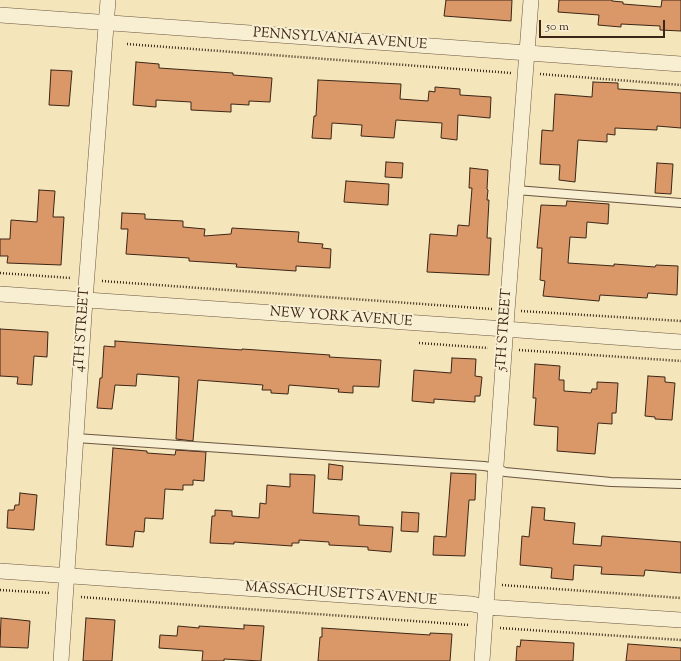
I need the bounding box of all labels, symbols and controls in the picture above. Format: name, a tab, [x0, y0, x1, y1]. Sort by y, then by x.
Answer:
scale bar	[541, 12, 667, 38]
text: 50 m	[546, 18, 569, 36]
street label: PENNSYLVANIA AVENUE	[252, 26, 428, 54]
street label: 4TH STREET	[72, 287, 94, 373]
street label: 5TH STREET	[494, 288, 516, 372]
street label: NEW YORK AVENUE	[269, 305, 413, 331]
street label: MASSACHUSETTS AVENUE	[244, 580, 438, 610]

